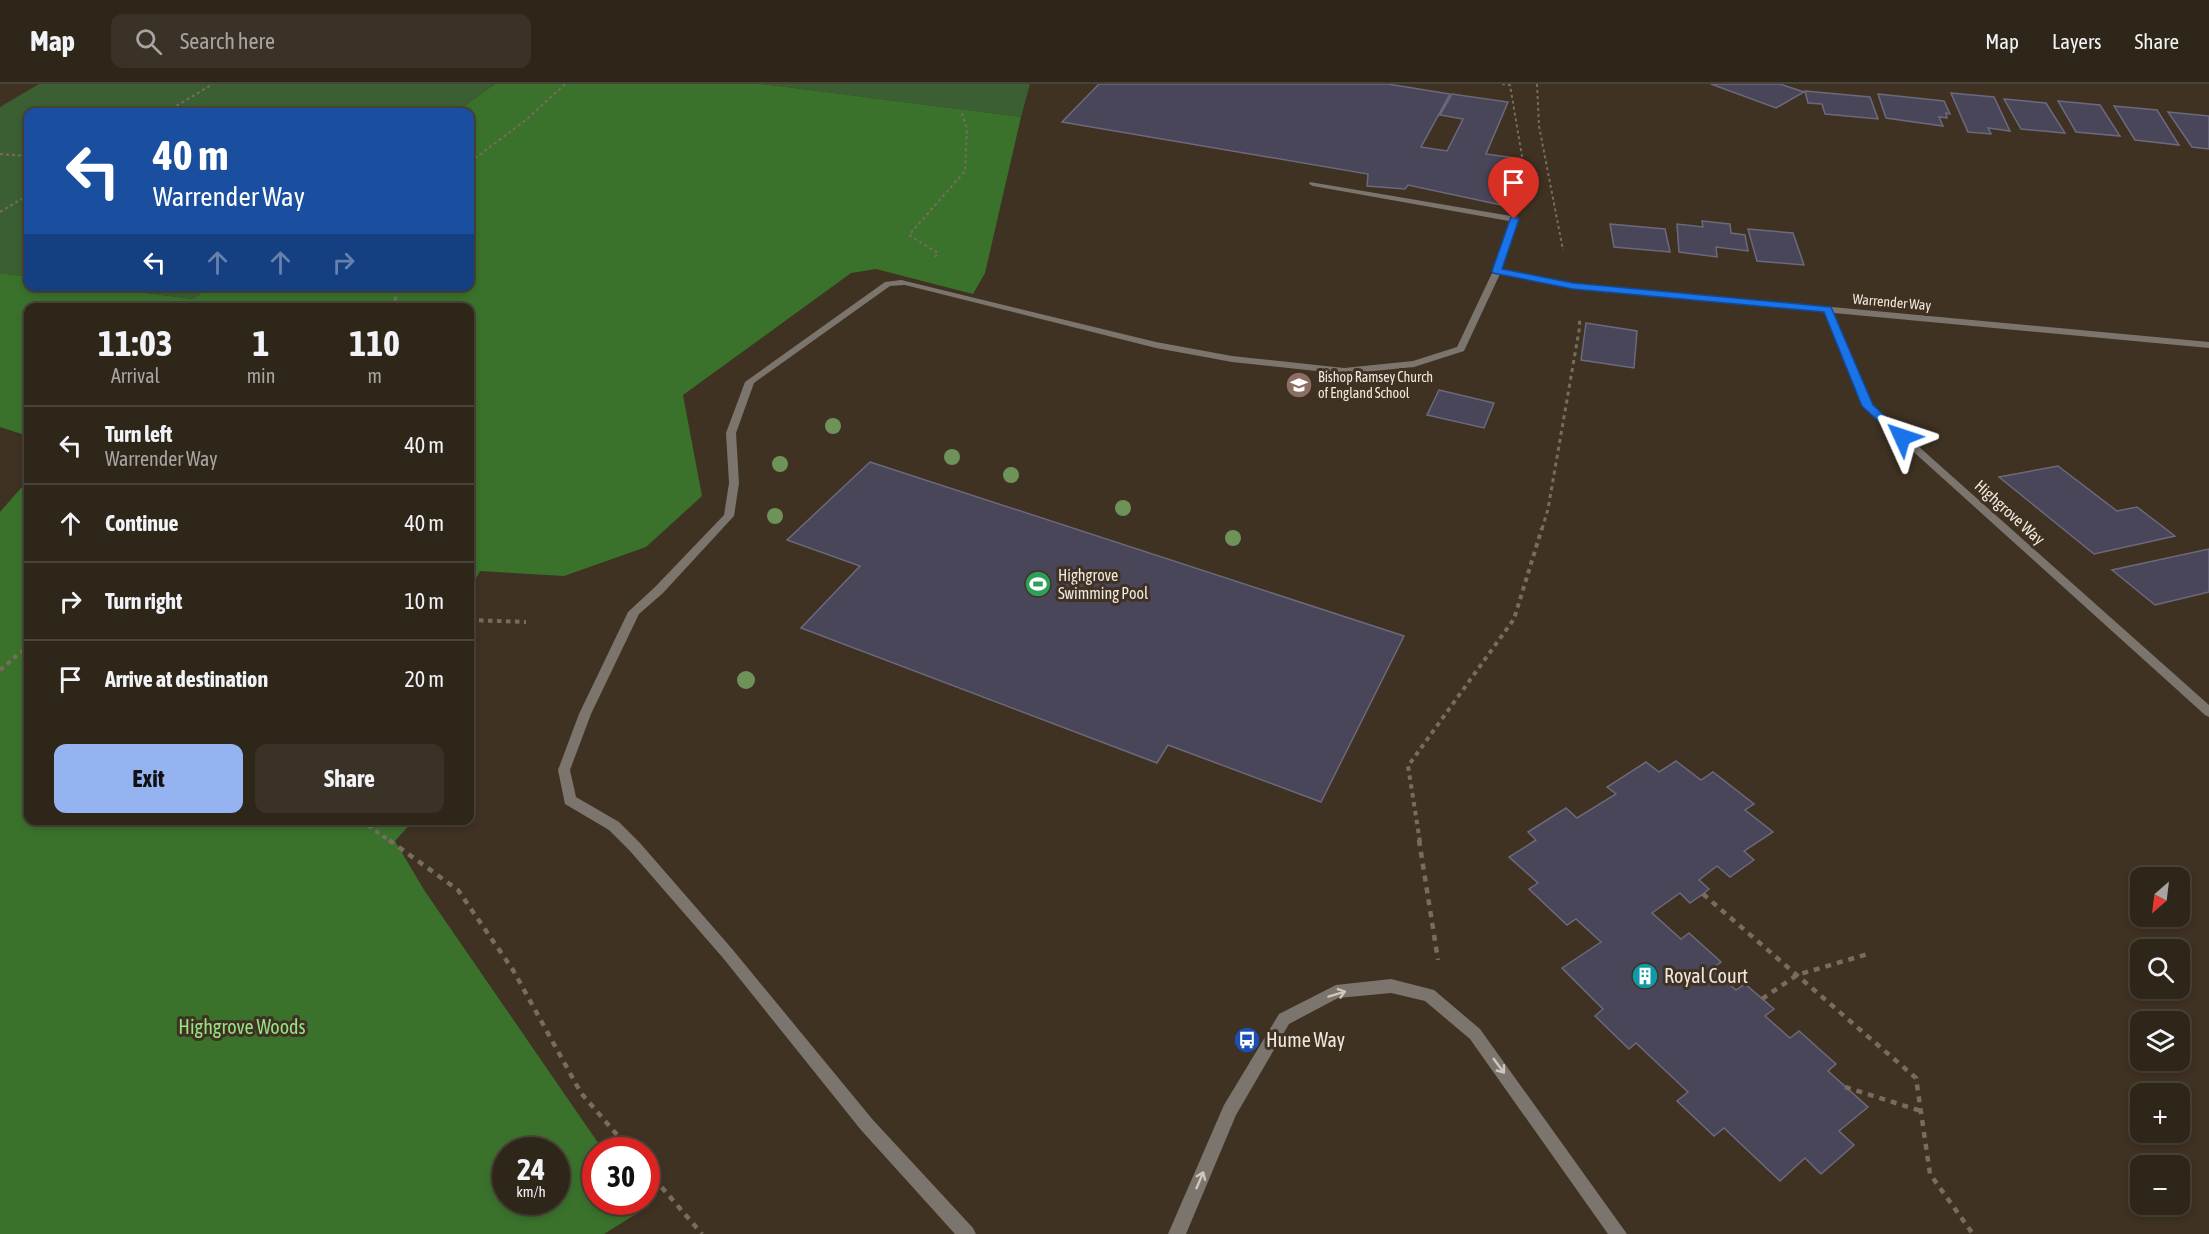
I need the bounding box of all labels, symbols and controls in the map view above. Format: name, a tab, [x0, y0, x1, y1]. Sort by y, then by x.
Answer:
search box	[111, 14, 531, 68]
text: Map	[30, 25, 75, 57]
icon: search	[132, 25, 165, 58]
text: Search here	[180, 28, 275, 54]
text: Map	[1985, 29, 2019, 53]
text: Layers	[2052, 29, 2102, 53]
text: Share	[2135, 29, 2179, 53]
text: 40 m	[153, 131, 228, 179]
icon: left	[54, 132, 132, 210]
pin	[1488, 157, 1539, 219]
icon: arrive	[1497, 166, 1530, 199]
text: Warrender Way	[153, 181, 305, 212]
icon: left	[138, 246, 171, 279]
icon: ahead	[201, 246, 234, 279]
icon: ahead	[264, 246, 297, 279]
icon: right	[327, 246, 360, 279]
street label: Warrender Way	[1852, 291, 1932, 313]
text: 11:03	[98, 322, 173, 364]
text: 1	[253, 322, 269, 364]
text: 110	[349, 322, 400, 364]
text: Arrival	[111, 364, 160, 387]
text: min	[247, 364, 275, 387]
text: m	[367, 364, 382, 387]
place label: Bishop Ramsey Church of England School	[1318, 369, 1433, 401]
school or university icon: Bishop Ramsey Church of England School	[1284, 370, 1314, 400]
position arrow	[1870, 405, 1934, 469]
text: Turn left	[105, 421, 172, 447]
icon: left	[54, 429, 87, 462]
text: 40 m	[404, 432, 444, 458]
text: Warrender Way	[105, 447, 217, 470]
street label: Highgrove Way	[1971, 476, 2049, 549]
icon: ahead	[54, 507, 87, 540]
text: Continue	[105, 510, 179, 536]
text: 40 m	[404, 510, 444, 536]
place label: Highgrove Swimming Pool	[1058, 566, 1149, 603]
sports icon: Highgrove Swimming Pool	[1023, 569, 1053, 599]
icon: right	[54, 585, 87, 618]
text: Turn right	[105, 588, 182, 614]
text: 10 m	[404, 588, 444, 614]
icon: arrive	[54, 663, 87, 696]
text: Arrive at destination	[105, 666, 268, 692]
text: 20 m	[404, 666, 444, 692]
button: Exit	[54, 744, 243, 813]
button: Share	[255, 744, 444, 813]
north arrow	[2130, 867, 2190, 927]
map controls	[2130, 867, 2190, 1215]
button: search	[2130, 939, 2190, 999]
building icon: Royal Court	[1630, 961, 1660, 991]
place label: Royal Court	[1664, 964, 1748, 987]
one-way arrow	[1327, 988, 1346, 999]
button: layers	[2130, 1011, 2190, 1071]
park label: Highgrove Woods	[178, 1015, 306, 1038]
bus stop icon: Hume Way	[1232, 1025, 1262, 1055]
place label: Hume Way	[1266, 1028, 1345, 1051]
one-way arrow	[1493, 1058, 1506, 1074]
button: +	[2130, 1083, 2190, 1143]
speed limit sign: 30	[582, 1137, 660, 1215]
text: 24	[517, 1152, 545, 1186]
button: −	[2130, 1155, 2190, 1215]
one-way arrow	[1195, 1172, 1206, 1190]
text: km/h	[516, 1183, 546, 1200]

